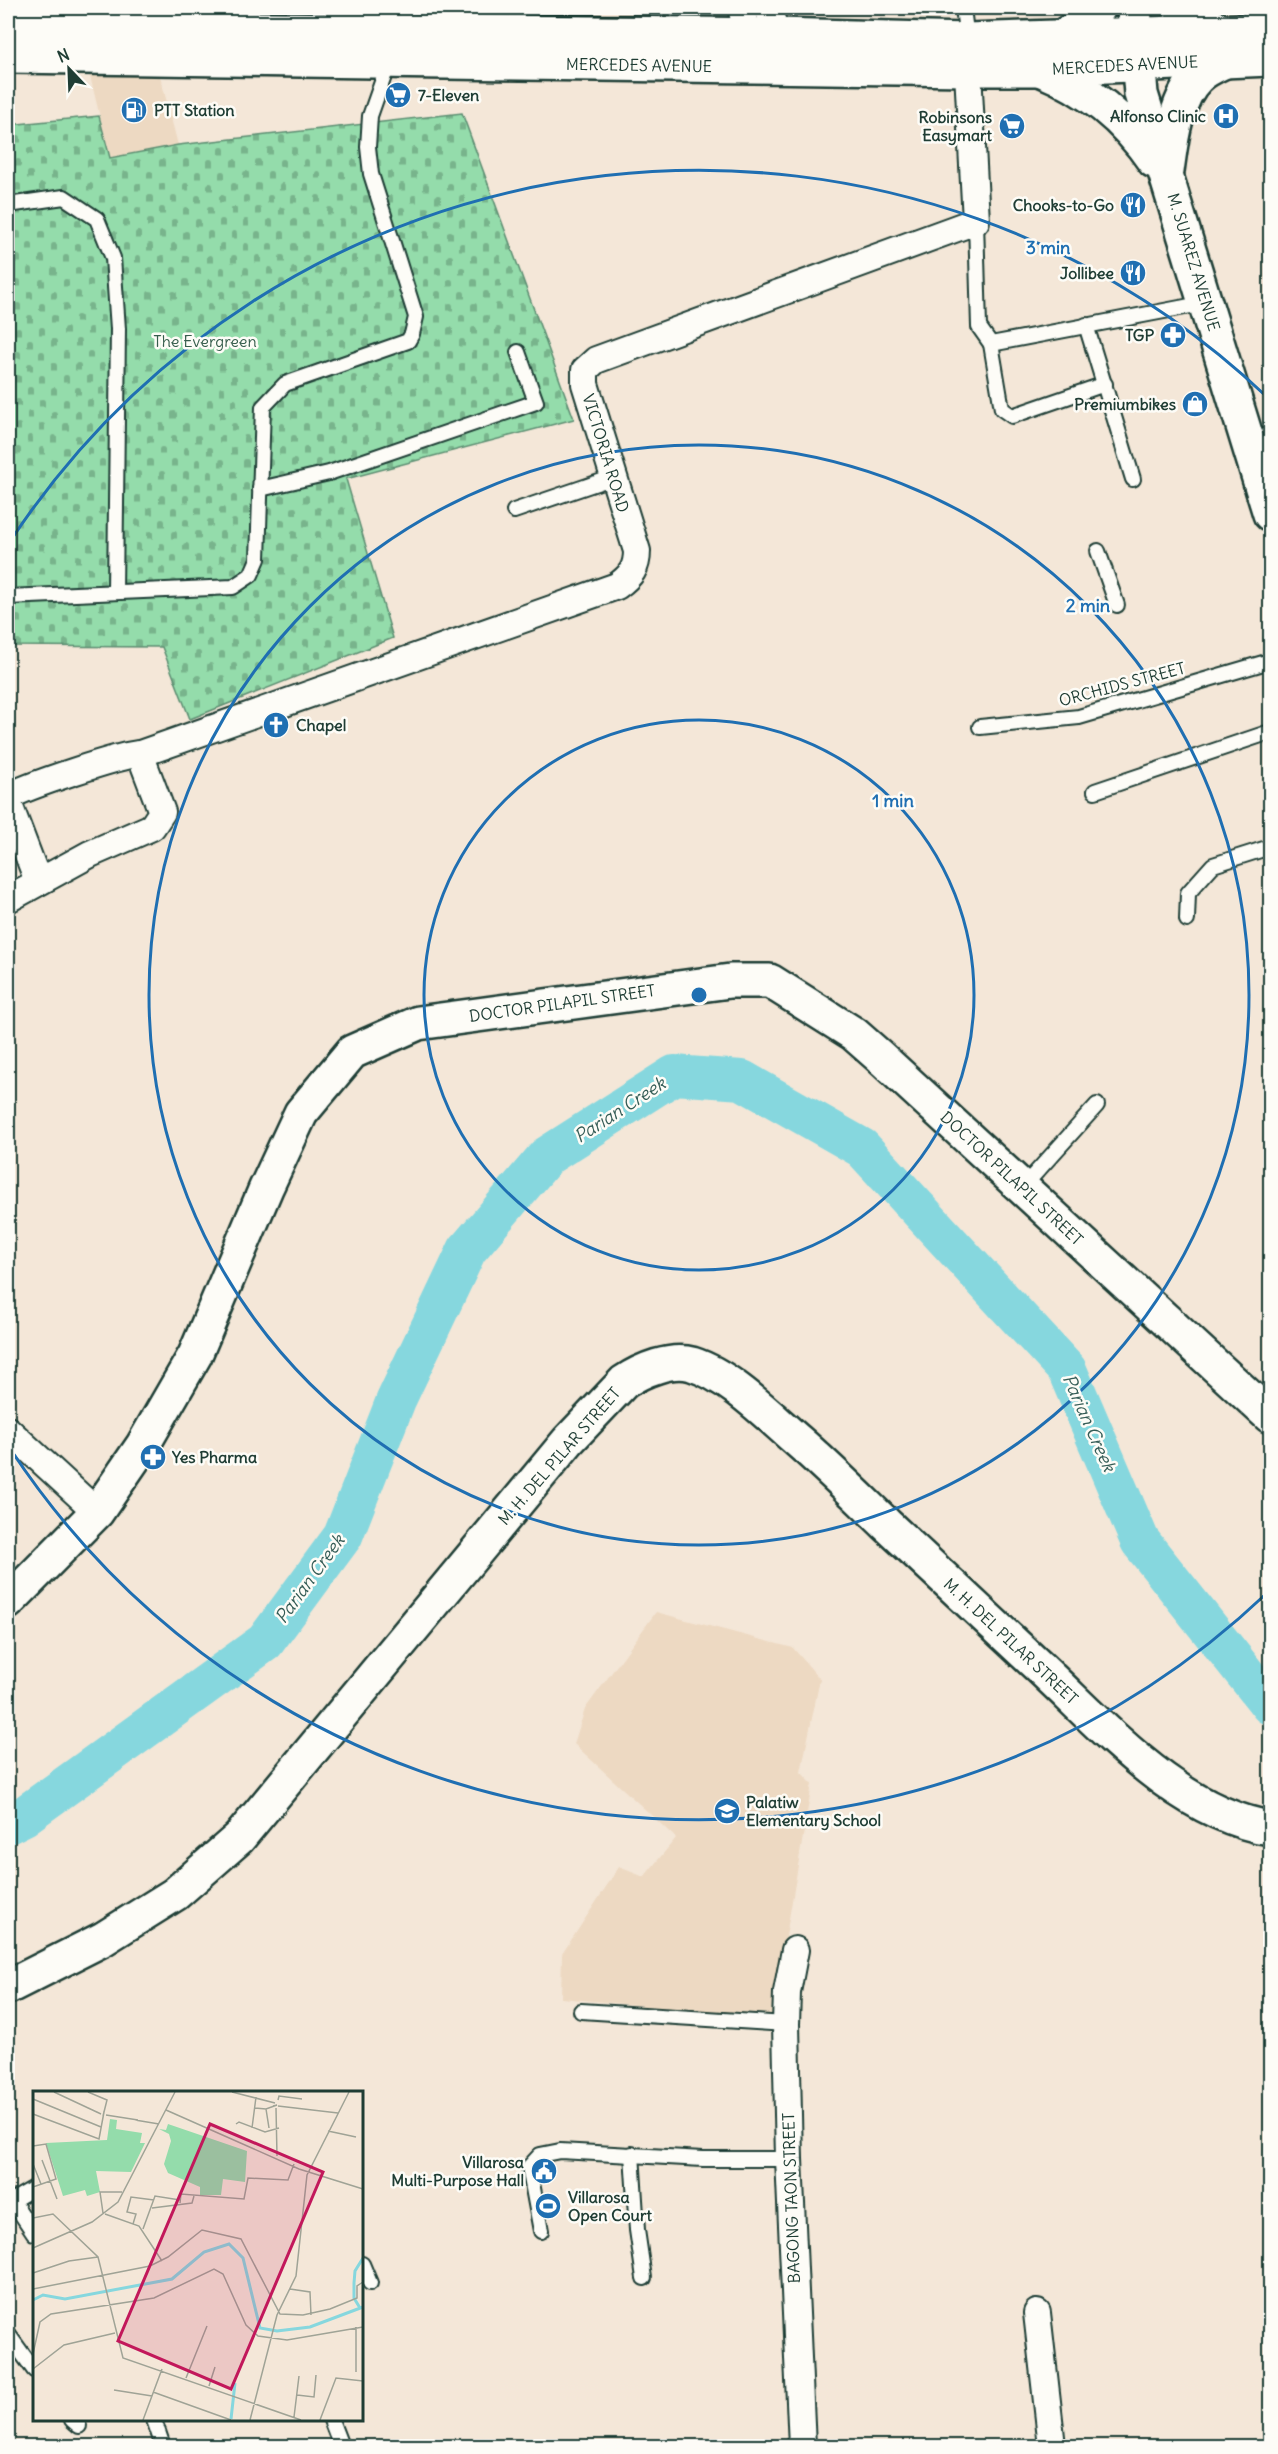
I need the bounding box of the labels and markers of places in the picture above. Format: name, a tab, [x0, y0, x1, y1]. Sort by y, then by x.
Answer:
supermarket icon: 7-Eleven	[383, 80, 413, 110]
place label: 7-Eleven	[418, 85, 479, 105]
fuel station icon: PTT Station	[119, 95, 149, 125]
place label: PTT Station	[154, 100, 235, 120]
hospital icon: Alfonso Clinic	[1211, 101, 1241, 131]
place label: Alfonso Clinic	[1110, 106, 1206, 126]
place label: Robinsons Easymart	[918, 107, 993, 146]
supermarket icon: Robinsons Easymart	[997, 111, 1027, 141]
restaurant icon: Chooks-to-Go	[1118, 190, 1148, 220]
place label: Chooks-to-Go	[1013, 195, 1114, 215]
restaurant icon: Jollibee	[1118, 258, 1148, 288]
place label: Jollibee	[1060, 263, 1114, 283]
pharmacy icon: TGP	[1158, 320, 1188, 350]
place label: TGP	[1125, 325, 1154, 345]
shop icon: Premiumbikes	[1180, 389, 1210, 419]
place label: Premiumbikes	[1074, 394, 1176, 414]
church icon: Chapel	[261, 710, 291, 740]
place label: Chapel	[296, 715, 346, 736]
centre of rings	[689, 985, 709, 1005]
pharmacy icon: Yes Pharma	[138, 1442, 168, 1472]
place label: Yes Pharma	[171, 1447, 257, 1467]
place label: Palatiw Elementary School	[746, 1792, 881, 1831]
school or university icon: Palatiw Elementary School	[712, 1796, 742, 1826]
place label: Villarosa Multi-Purpose Hall	[391, 2152, 524, 2191]
public building icon: Villarosa Multi-Purpose Hall	[529, 2156, 559, 2186]
place label: Villarosa Open Court	[568, 2187, 652, 2226]
sports icon: Villarosa Open Court	[533, 2191, 563, 2221]

